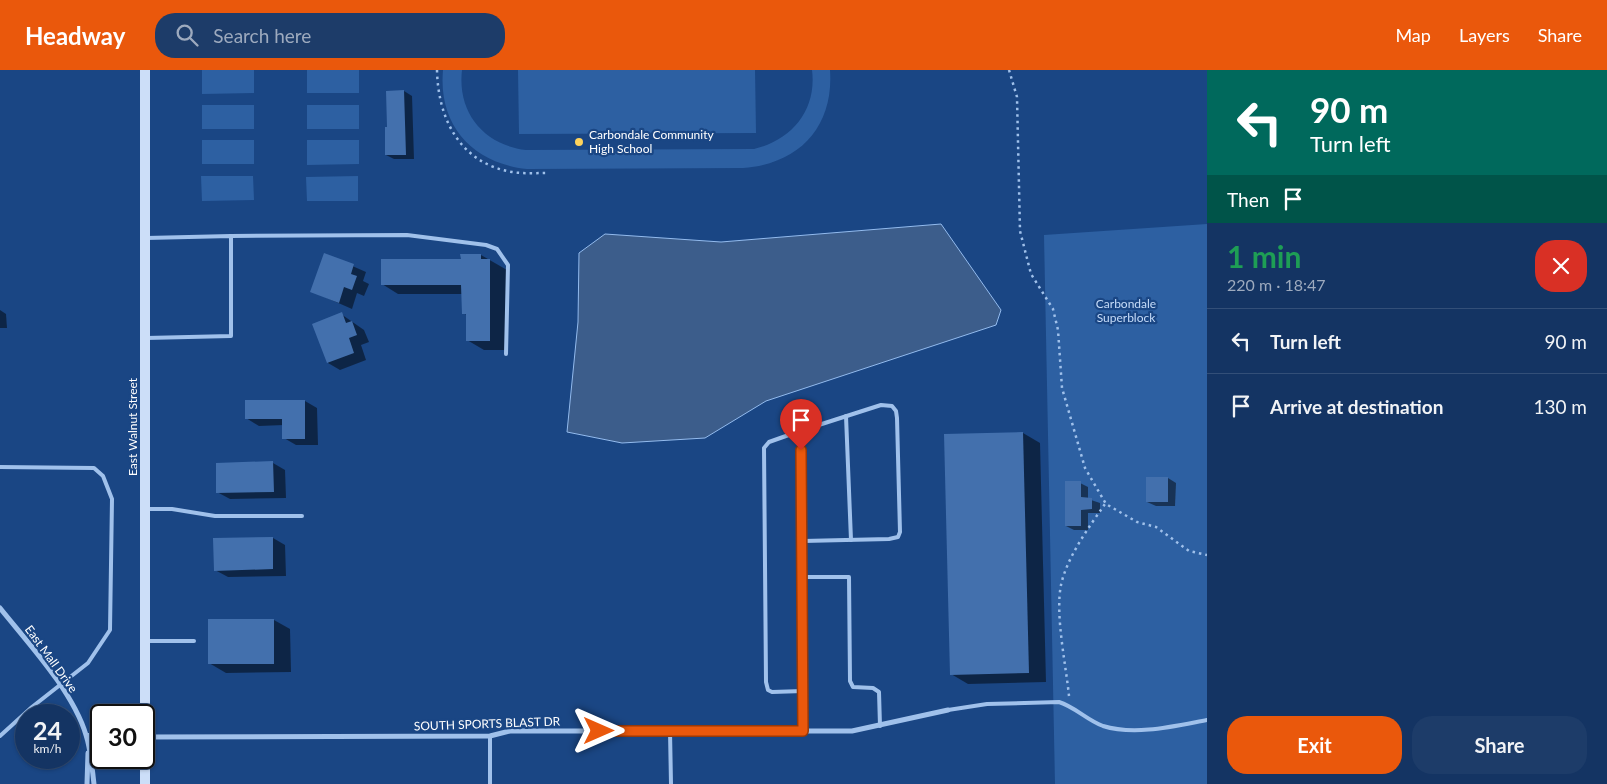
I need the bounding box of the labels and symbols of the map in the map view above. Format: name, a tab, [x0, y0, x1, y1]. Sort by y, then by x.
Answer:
place label: Carbondale Community High School	[589, 127, 715, 156]
marker: Carbondale Community High School	[573, 136, 585, 148]
park label: Carbondale Superblock	[1096, 296, 1156, 325]
street label: East Walnut Street	[125, 377, 140, 476]
pin	[780, 399, 822, 450]
street label: East Mall Drive	[22, 622, 81, 695]
speed limit sign: 30	[90, 704, 155, 769]
position arrow	[572, 704, 624, 756]
street label: SOUTH SPORTS BLAST DR	[414, 713, 561, 734]

